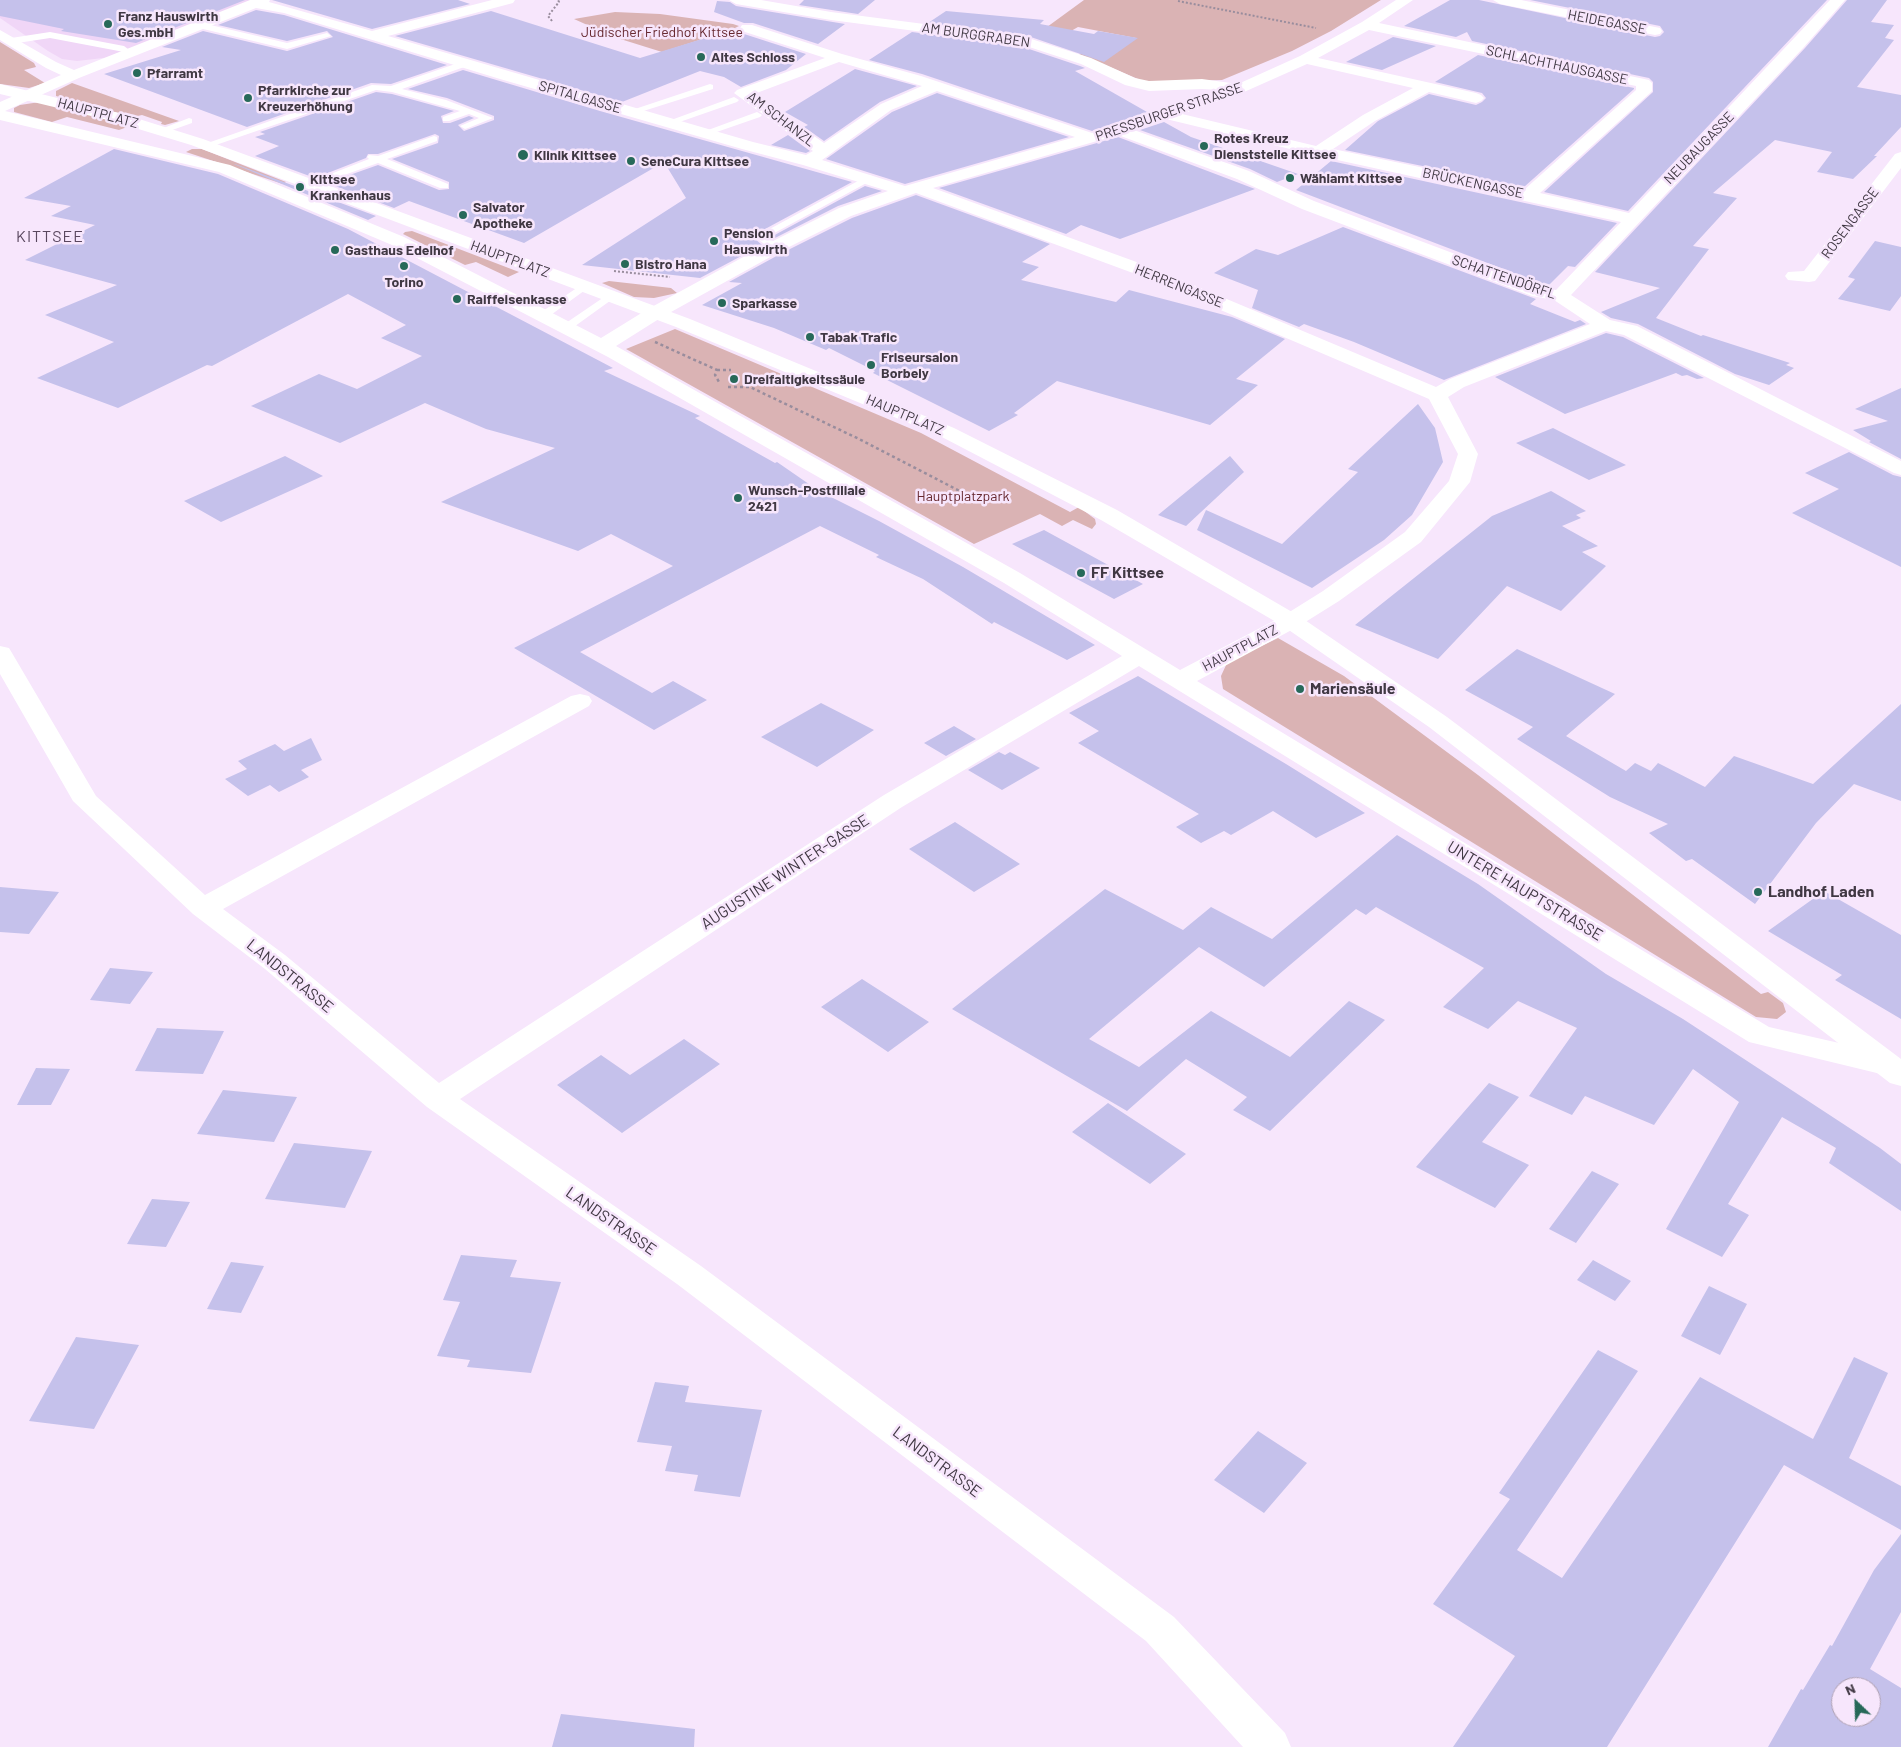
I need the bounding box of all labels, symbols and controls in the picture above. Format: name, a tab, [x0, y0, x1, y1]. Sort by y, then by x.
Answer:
street label: HEIDEGASSE	[1566, 6, 1648, 38]
place label: Franz Hauswirth Ges.mbH	[118, 8, 218, 40]
marker: Franz Hauswirth Ges.mbH	[102, 18, 114, 30]
street label: AM BURGGRABEN	[921, 19, 1031, 51]
park label: Jüdischer Friedhof Kittsee	[581, 24, 743, 40]
street label: SCHLACHTHAUSGASSE	[1485, 42, 1629, 88]
place label: Altes Schloss	[711, 49, 795, 65]
marker: Altes Schloss	[695, 51, 707, 63]
place label: Pfarramt	[147, 65, 203, 81]
marker: Pfarramt	[131, 67, 143, 79]
street label: SPITALGASSE	[537, 77, 623, 117]
street label: PRESSBURGER STRASSE	[1093, 79, 1245, 145]
place label: Pfarrkirche zur Kreuzerhöhung	[258, 82, 353, 114]
street label: AM SCHANZL	[744, 88, 818, 150]
marker: Pfarrkirche zur Kreuzerhöhung	[242, 92, 254, 104]
street label: HAUPTPLATZ	[56, 94, 140, 132]
street label: NEUBAUGASSE	[1660, 108, 1738, 188]
place label: Rotes Kreuz Dienststelle Kittsee	[1214, 130, 1336, 162]
marker: Rotes Kreuz Dienststelle Kittsee	[1198, 140, 1210, 152]
place label: Klinik Kittsee	[534, 147, 617, 163]
marker: Klinik Kittsee	[516, 148, 530, 162]
place label: SeneCura Kittsee	[641, 153, 749, 169]
marker: SeneCura Kittsee	[625, 155, 637, 167]
street label: BRÜCKENGASSE	[1421, 164, 1525, 202]
place label: Wählamt Kittsee	[1300, 170, 1402, 186]
place label: Kittsee Krankenhaus	[310, 171, 391, 203]
marker: Wählamt Kittsee	[1284, 172, 1296, 184]
marker: Kittsee Krankenhaus	[294, 181, 306, 193]
street label: ROSENGASSE	[1818, 184, 1882, 262]
place label: Salvator Apotheke	[473, 199, 533, 232]
marker: Salvator Apotheke	[457, 209, 469, 221]
place label: Pension Hauswirth	[724, 225, 787, 258]
district label: KITTSEE	[15, 227, 85, 247]
marker: Pension Hauswirth	[708, 235, 720, 247]
street label: HAUPTPLATZ	[468, 237, 552, 281]
place label: Gasthaus Edelhof	[345, 242, 454, 258]
marker: Gasthaus Edelhof	[329, 244, 341, 256]
street label: SCHATTENDÖRFL	[1450, 251, 1558, 303]
place label: Bistro Hana	[635, 256, 707, 272]
marker: Bistro Hana	[619, 258, 631, 270]
marker: Torino	[398, 260, 410, 272]
street label: HERRENGASSE	[1132, 261, 1226, 311]
place label: Torino	[384, 274, 424, 290]
place label: Raiffeisenkasse	[467, 291, 567, 307]
marker: Raiffeisenkasse	[451, 293, 463, 305]
place label: Sparkasse	[732, 295, 797, 311]
marker: Sparkasse	[716, 297, 728, 309]
place label: Tabak Trafic	[820, 329, 897, 345]
marker: Tabak Trafic	[804, 331, 816, 343]
place label: Friseursalon Borbely	[881, 349, 958, 382]
marker: Friseursalon Borbely	[865, 359, 877, 371]
place label: Dreifaltigkeitssäule	[744, 371, 865, 387]
marker: Dreifaltigkeitssäule	[728, 373, 740, 385]
street label: HAUPTPLATZ	[863, 391, 947, 439]
place label: Wunsch-Postfiliale 2421	[748, 482, 866, 514]
park label: Hauptplatzpark	[916, 488, 1010, 504]
marker: Wunsch-Postfiliale 2421	[732, 492, 744, 504]
place label: FF Kittsee	[1091, 563, 1164, 583]
marker: FF Kittsee	[1075, 567, 1087, 579]
street label: HAUPTPLATZ	[1199, 621, 1281, 675]
place label: Mariensäule	[1310, 679, 1395, 699]
marker: Mariensäule	[1294, 683, 1306, 695]
street label: AUGUSTINE WINTER-GASSE	[697, 810, 873, 934]
street label: UNTERE HAUPTSTRASSE	[1444, 837, 1606, 945]
place label: Landhof Laden	[1768, 882, 1874, 902]
marker: Landhof Laden	[1752, 886, 1764, 898]
street label: LANDSTRASSE	[243, 935, 337, 1017]
street label: LANDSTRASSE	[562, 1183, 660, 1259]
street label: LANDSTRASSE	[889, 1422, 985, 1502]
north arrow	[1831, 1677, 1881, 1727]
text: N	[1842, 1679, 1858, 1698]

